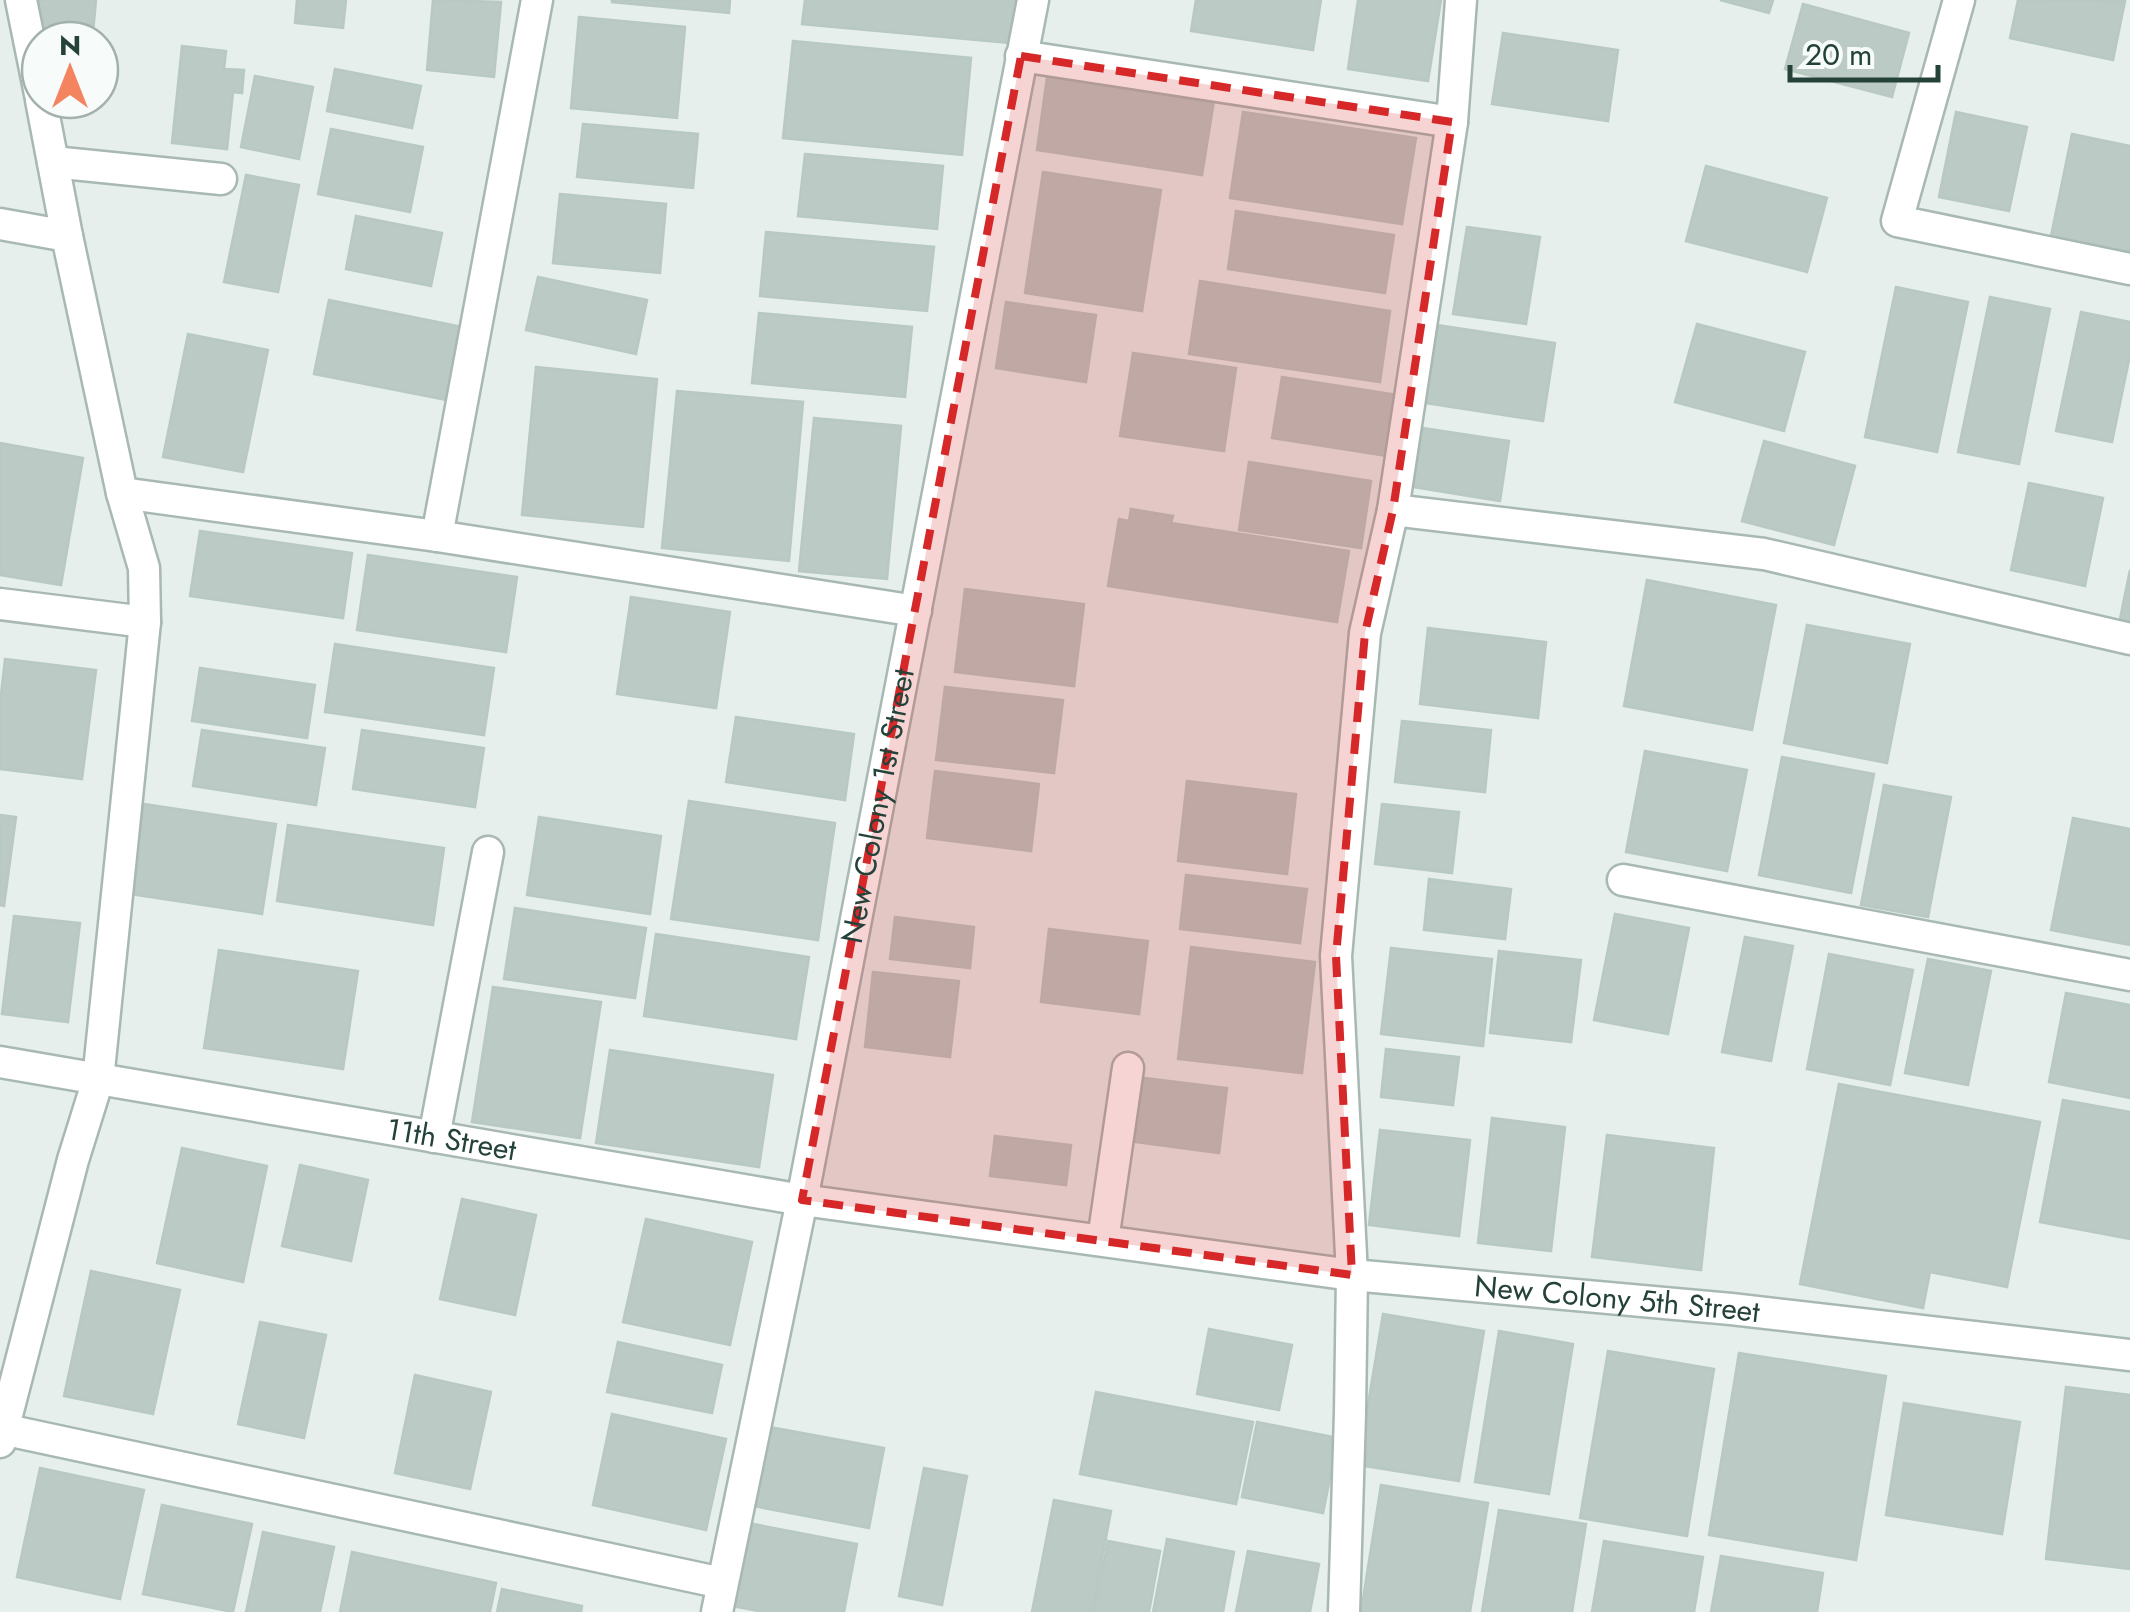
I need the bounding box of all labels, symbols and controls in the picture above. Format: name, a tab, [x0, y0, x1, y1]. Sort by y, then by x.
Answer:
north arrow	[20, 20, 120, 120]
scale bar	[1790, 20, 1938, 82]
text: N	[59, 25, 81, 66]
text: 20 m	[1805, 33, 1872, 76]
street label: New Colony 1st Street	[830, 664, 925, 947]
street label: 11th Street	[383, 1107, 520, 1172]
street label: New Colony 5th Street	[1473, 1264, 1763, 1333]

